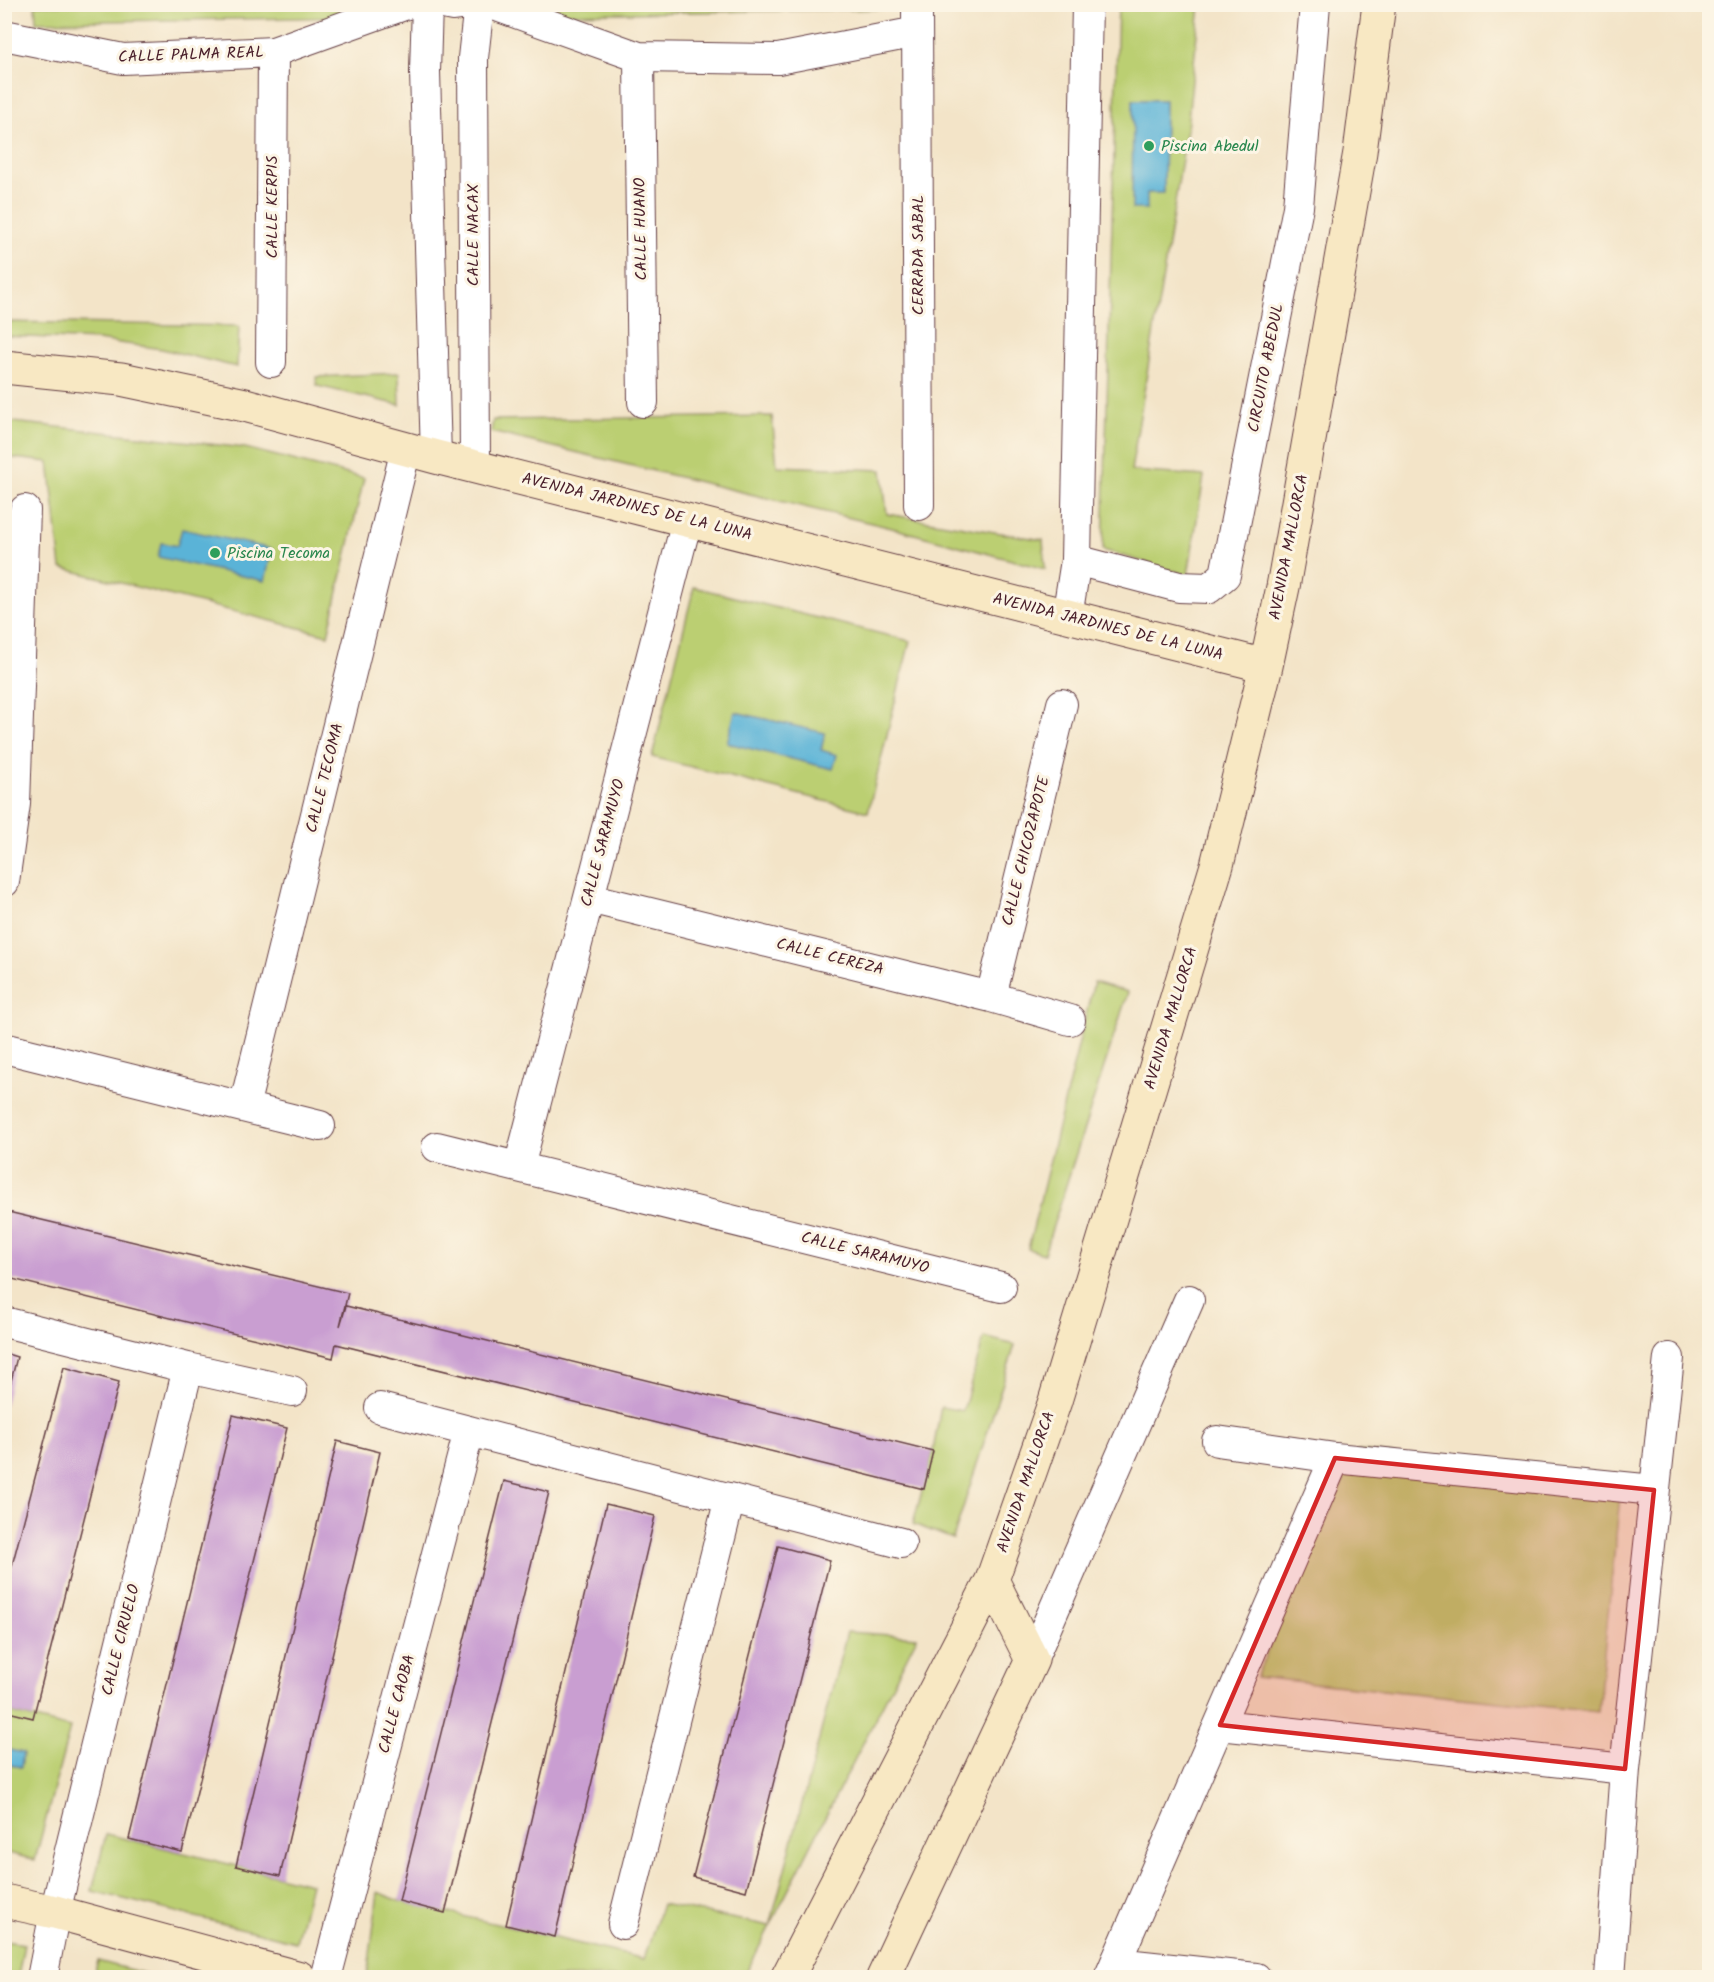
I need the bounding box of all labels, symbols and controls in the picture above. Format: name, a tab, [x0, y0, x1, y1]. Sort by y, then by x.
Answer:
street label: CALLE PALMA REAL	[118, 40, 264, 70]
place label: Piscina Abedul	[1161, 134, 1259, 159]
marker: Piscina Abedul	[1142, 139, 1156, 153]
street label: CALLE KERPIS	[260, 155, 285, 258]
street label: CALLE HUANO	[628, 177, 654, 281]
street label: CALLE NACAX	[461, 183, 486, 286]
street label: CERRADA SABAL	[906, 195, 931, 315]
street label: CIRCUITO ABEDUL	[1241, 301, 1291, 435]
street label: AVENIDA JARDINES DE LA LUNA	[519, 466, 755, 548]
street label: AVENIDA MALLORCA	[1263, 472, 1315, 622]
place label: Piscina Tecoma	[227, 541, 330, 566]
marker: Piscina Tecoma	[208, 546, 222, 560]
street label: AVENIDA JARDINES DE LA LUNA	[990, 586, 1226, 668]
street label: CALLE TECOMA	[299, 720, 351, 835]
street label: CALLE CHICOZAPOTE	[995, 773, 1057, 928]
street label: CALLE SARAMUYO	[574, 776, 632, 910]
street label: CALLE CEREZA	[774, 932, 887, 982]
street label: AVENIDA MALLORCA	[1137, 943, 1205, 1092]
street label: CALLE SARAMUYO	[798, 1225, 932, 1281]
street label: AVENIDA MALLORCA	[990, 1408, 1062, 1556]
street label: CALLE CIRUELO	[95, 1582, 147, 1698]
street label: CALLE CAOBA	[372, 1651, 422, 1756]

